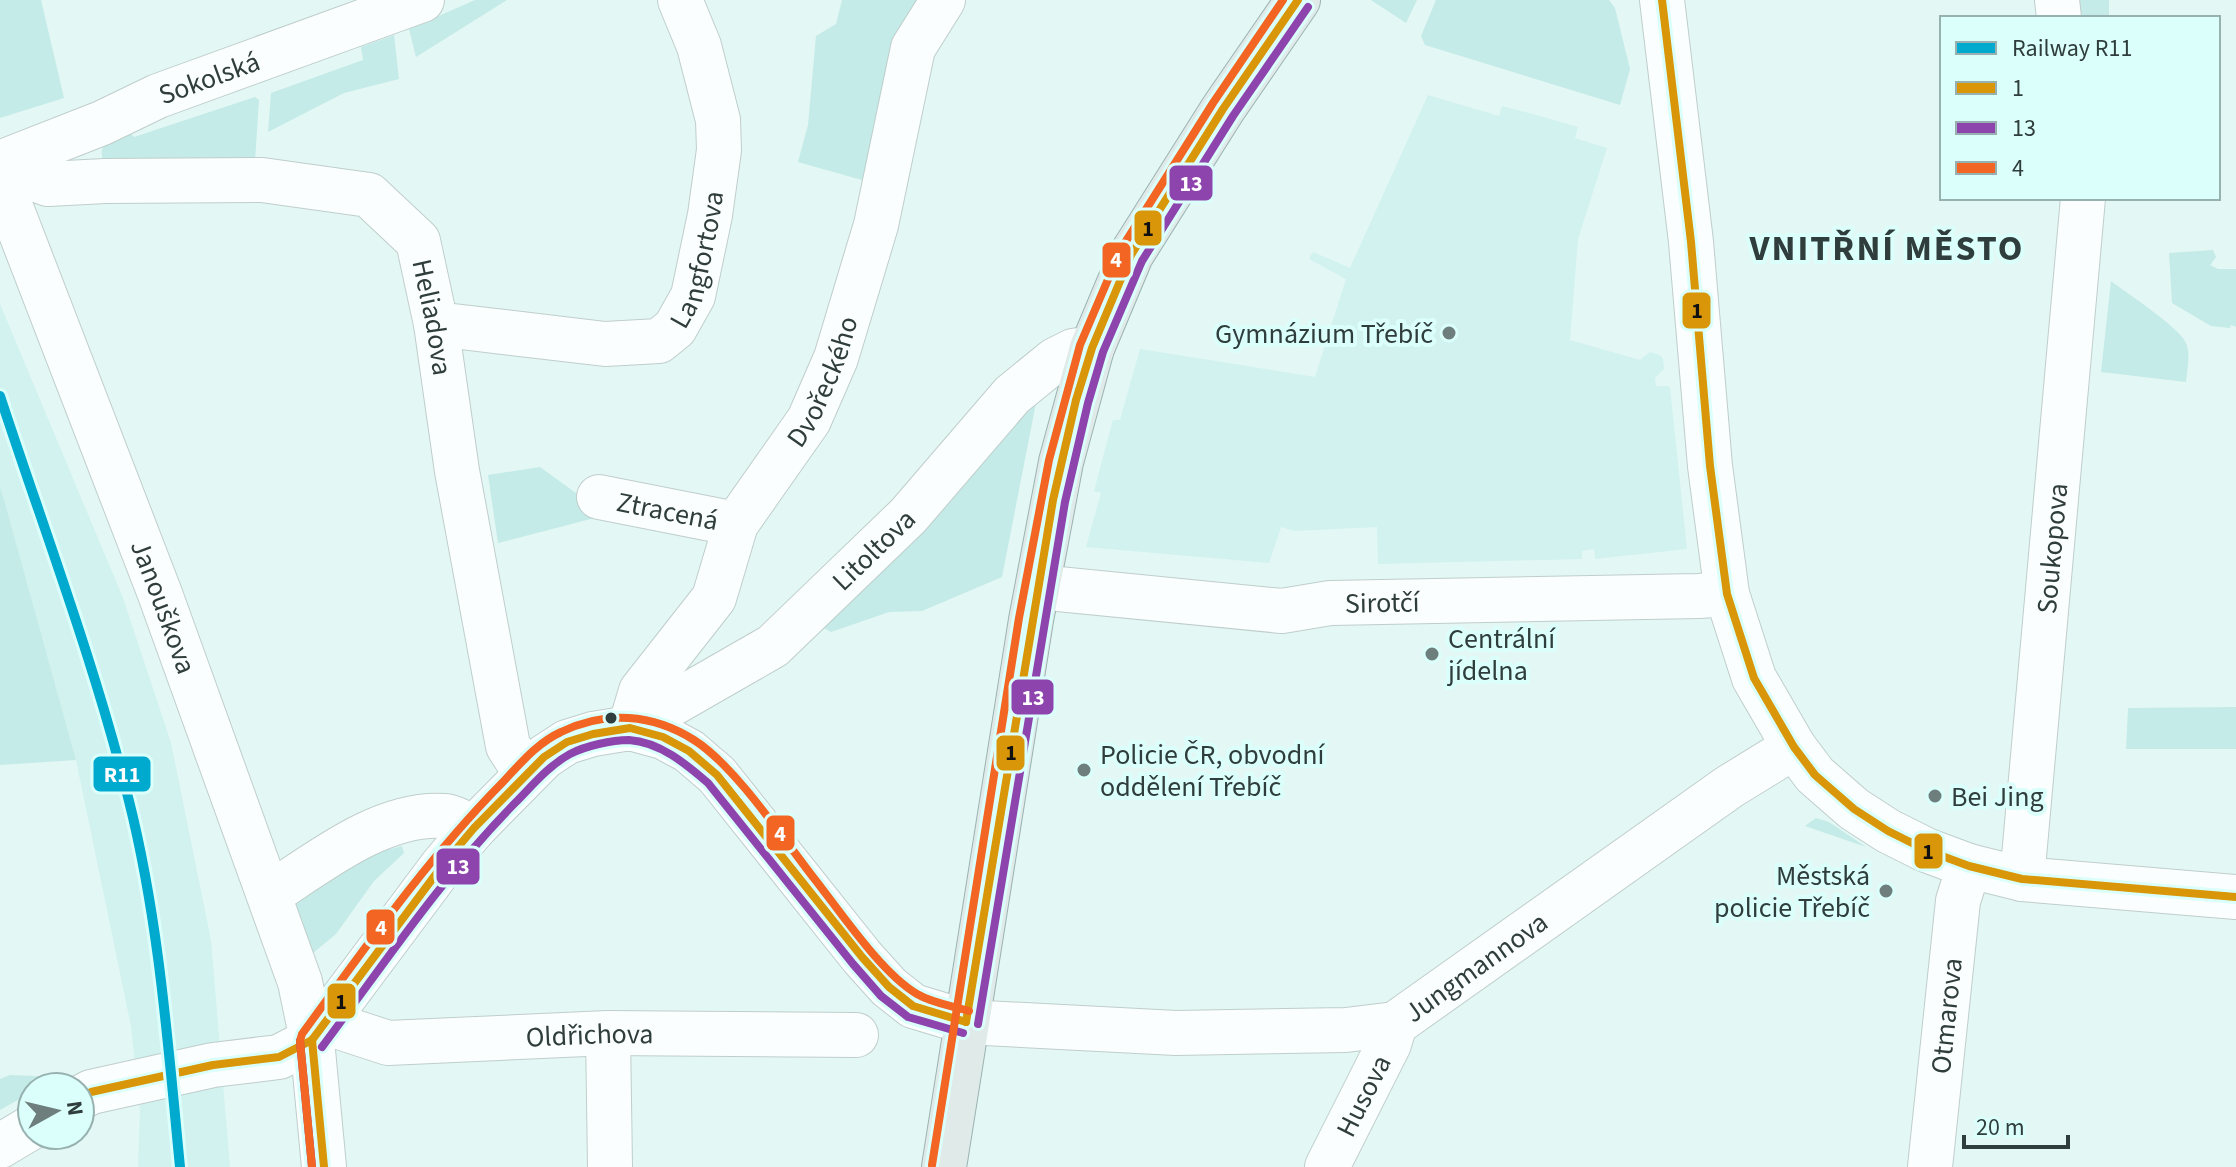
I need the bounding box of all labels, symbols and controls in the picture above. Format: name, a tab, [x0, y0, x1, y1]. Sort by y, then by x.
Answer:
legend	[1940, 16, 2220, 200]
text: Railway R11	[2012, 31, 2132, 66]
street label: Sokolská	[153, 42, 266, 115]
text: 1	[2012, 71, 2024, 106]
text: 13	[2012, 111, 2036, 146]
text: 4	[2012, 151, 2024, 186]
line badge: 13	[1168, 164, 1214, 202]
text: 13	[1179, 168, 1203, 200]
street label: Langfortova	[660, 189, 734, 336]
line badge: 1	[1133, 209, 1163, 247]
text: 1	[1142, 213, 1154, 245]
district label: VNITŘNÍ MĚSTO	[1749, 223, 2024, 274]
line badge: 4	[1101, 241, 1132, 279]
text: 4	[1110, 244, 1122, 276]
street label: Heliadova	[401, 255, 462, 378]
line badge: 1	[1681, 291, 1712, 330]
text: 1	[1691, 295, 1703, 327]
street label: Dvořeckého	[777, 311, 868, 456]
place label: Gymnázium Třebíč	[1215, 314, 1433, 354]
marker: Gymnázium Třebíč	[1440, 324, 1458, 342]
street label: Soukopova	[2027, 481, 2078, 616]
street label: Ztracená	[613, 482, 722, 541]
street label: Litoltova	[823, 500, 925, 600]
street label: Janouškova	[120, 534, 206, 679]
street label: Sirotčí	[1344, 582, 1421, 624]
place label: Centrální jídelna	[1446, 619, 1556, 691]
marker: Centrální jídelna	[1423, 645, 1441, 663]
line badge: 13	[1010, 678, 1055, 716]
text: 13	[1021, 682, 1045, 714]
unlabelled marker	[603, 710, 619, 726]
line badge: 1	[995, 734, 1026, 772]
place label: Policie ČR, obvodní oddělení Třebíč	[1100, 735, 1326, 807]
text: 1	[1005, 737, 1017, 769]
line badge: R11	[92, 755, 152, 793]
text: R11	[104, 759, 140, 791]
marker: Policie ČR, obvodní oddělení Třebíč	[1075, 761, 1093, 779]
place label: Bei Jing	[1951, 777, 2044, 817]
marker: Bei Jing	[1926, 787, 1944, 805]
line badge: 4	[765, 814, 796, 852]
text: 4	[774, 818, 786, 850]
line badge: 1	[1913, 832, 1944, 870]
text: 1	[1922, 836, 1934, 868]
line badge: 13	[435, 847, 481, 886]
text: 13	[446, 851, 470, 883]
place label: Městská policie Třebíč	[1714, 856, 1870, 928]
marker: Městská policie Třebíč	[1877, 882, 1895, 900]
street label: Jungmannova	[1396, 903, 1556, 1032]
line badge: 4	[365, 908, 396, 946]
text: 4	[375, 912, 387, 944]
street label: Otmarova	[1921, 956, 1973, 1076]
line badge: 1	[326, 982, 357, 1020]
text: 1	[335, 986, 347, 1018]
street label: Oldřichova	[525, 1014, 654, 1058]
street label: Husova	[1326, 1048, 1401, 1144]
north arrow	[16, 1071, 96, 1151]
text: N	[58, 1099, 92, 1118]
scale bar	[1964, 1099, 2068, 1149]
text: 20 m	[1976, 1110, 2025, 1145]

